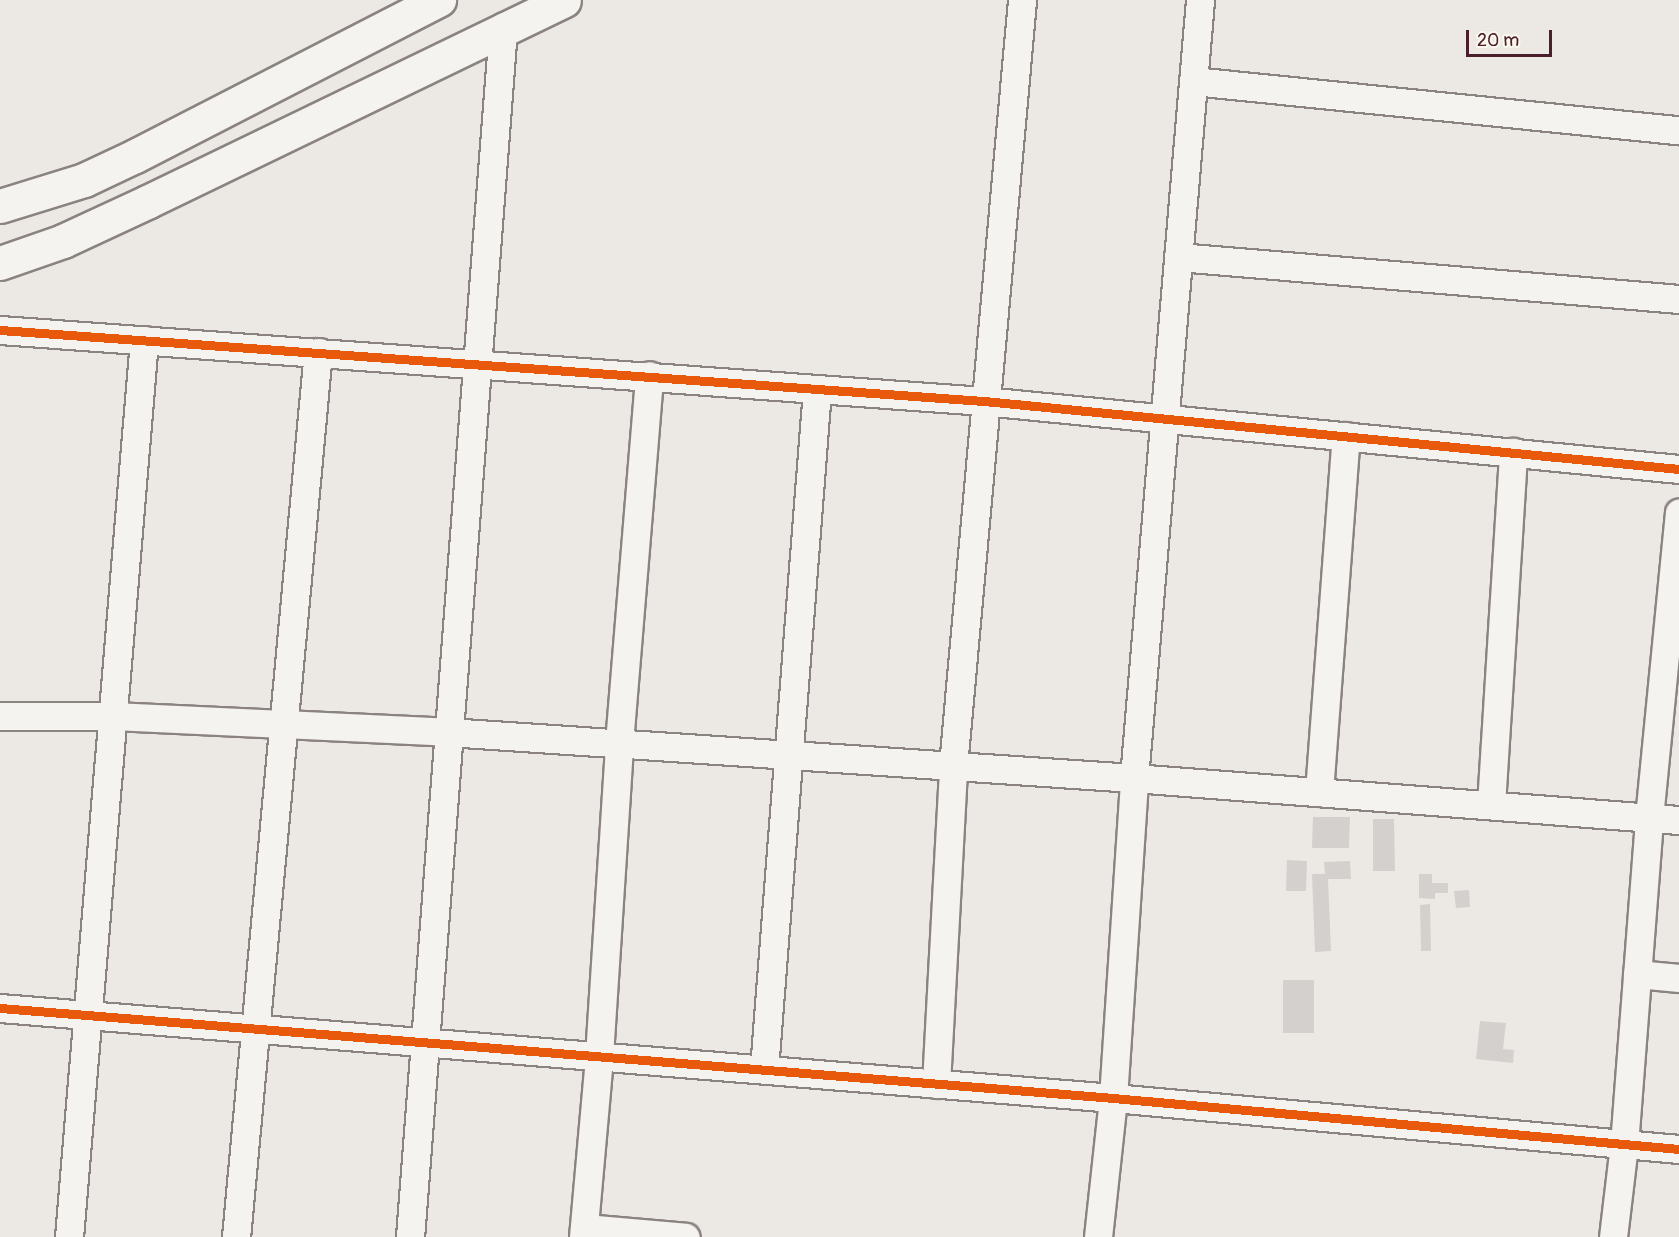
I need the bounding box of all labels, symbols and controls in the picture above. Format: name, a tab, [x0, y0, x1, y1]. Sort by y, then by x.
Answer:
scale bar	[1469, 18, 1554, 56]
text: 20 m	[1477, 29, 1519, 52]

